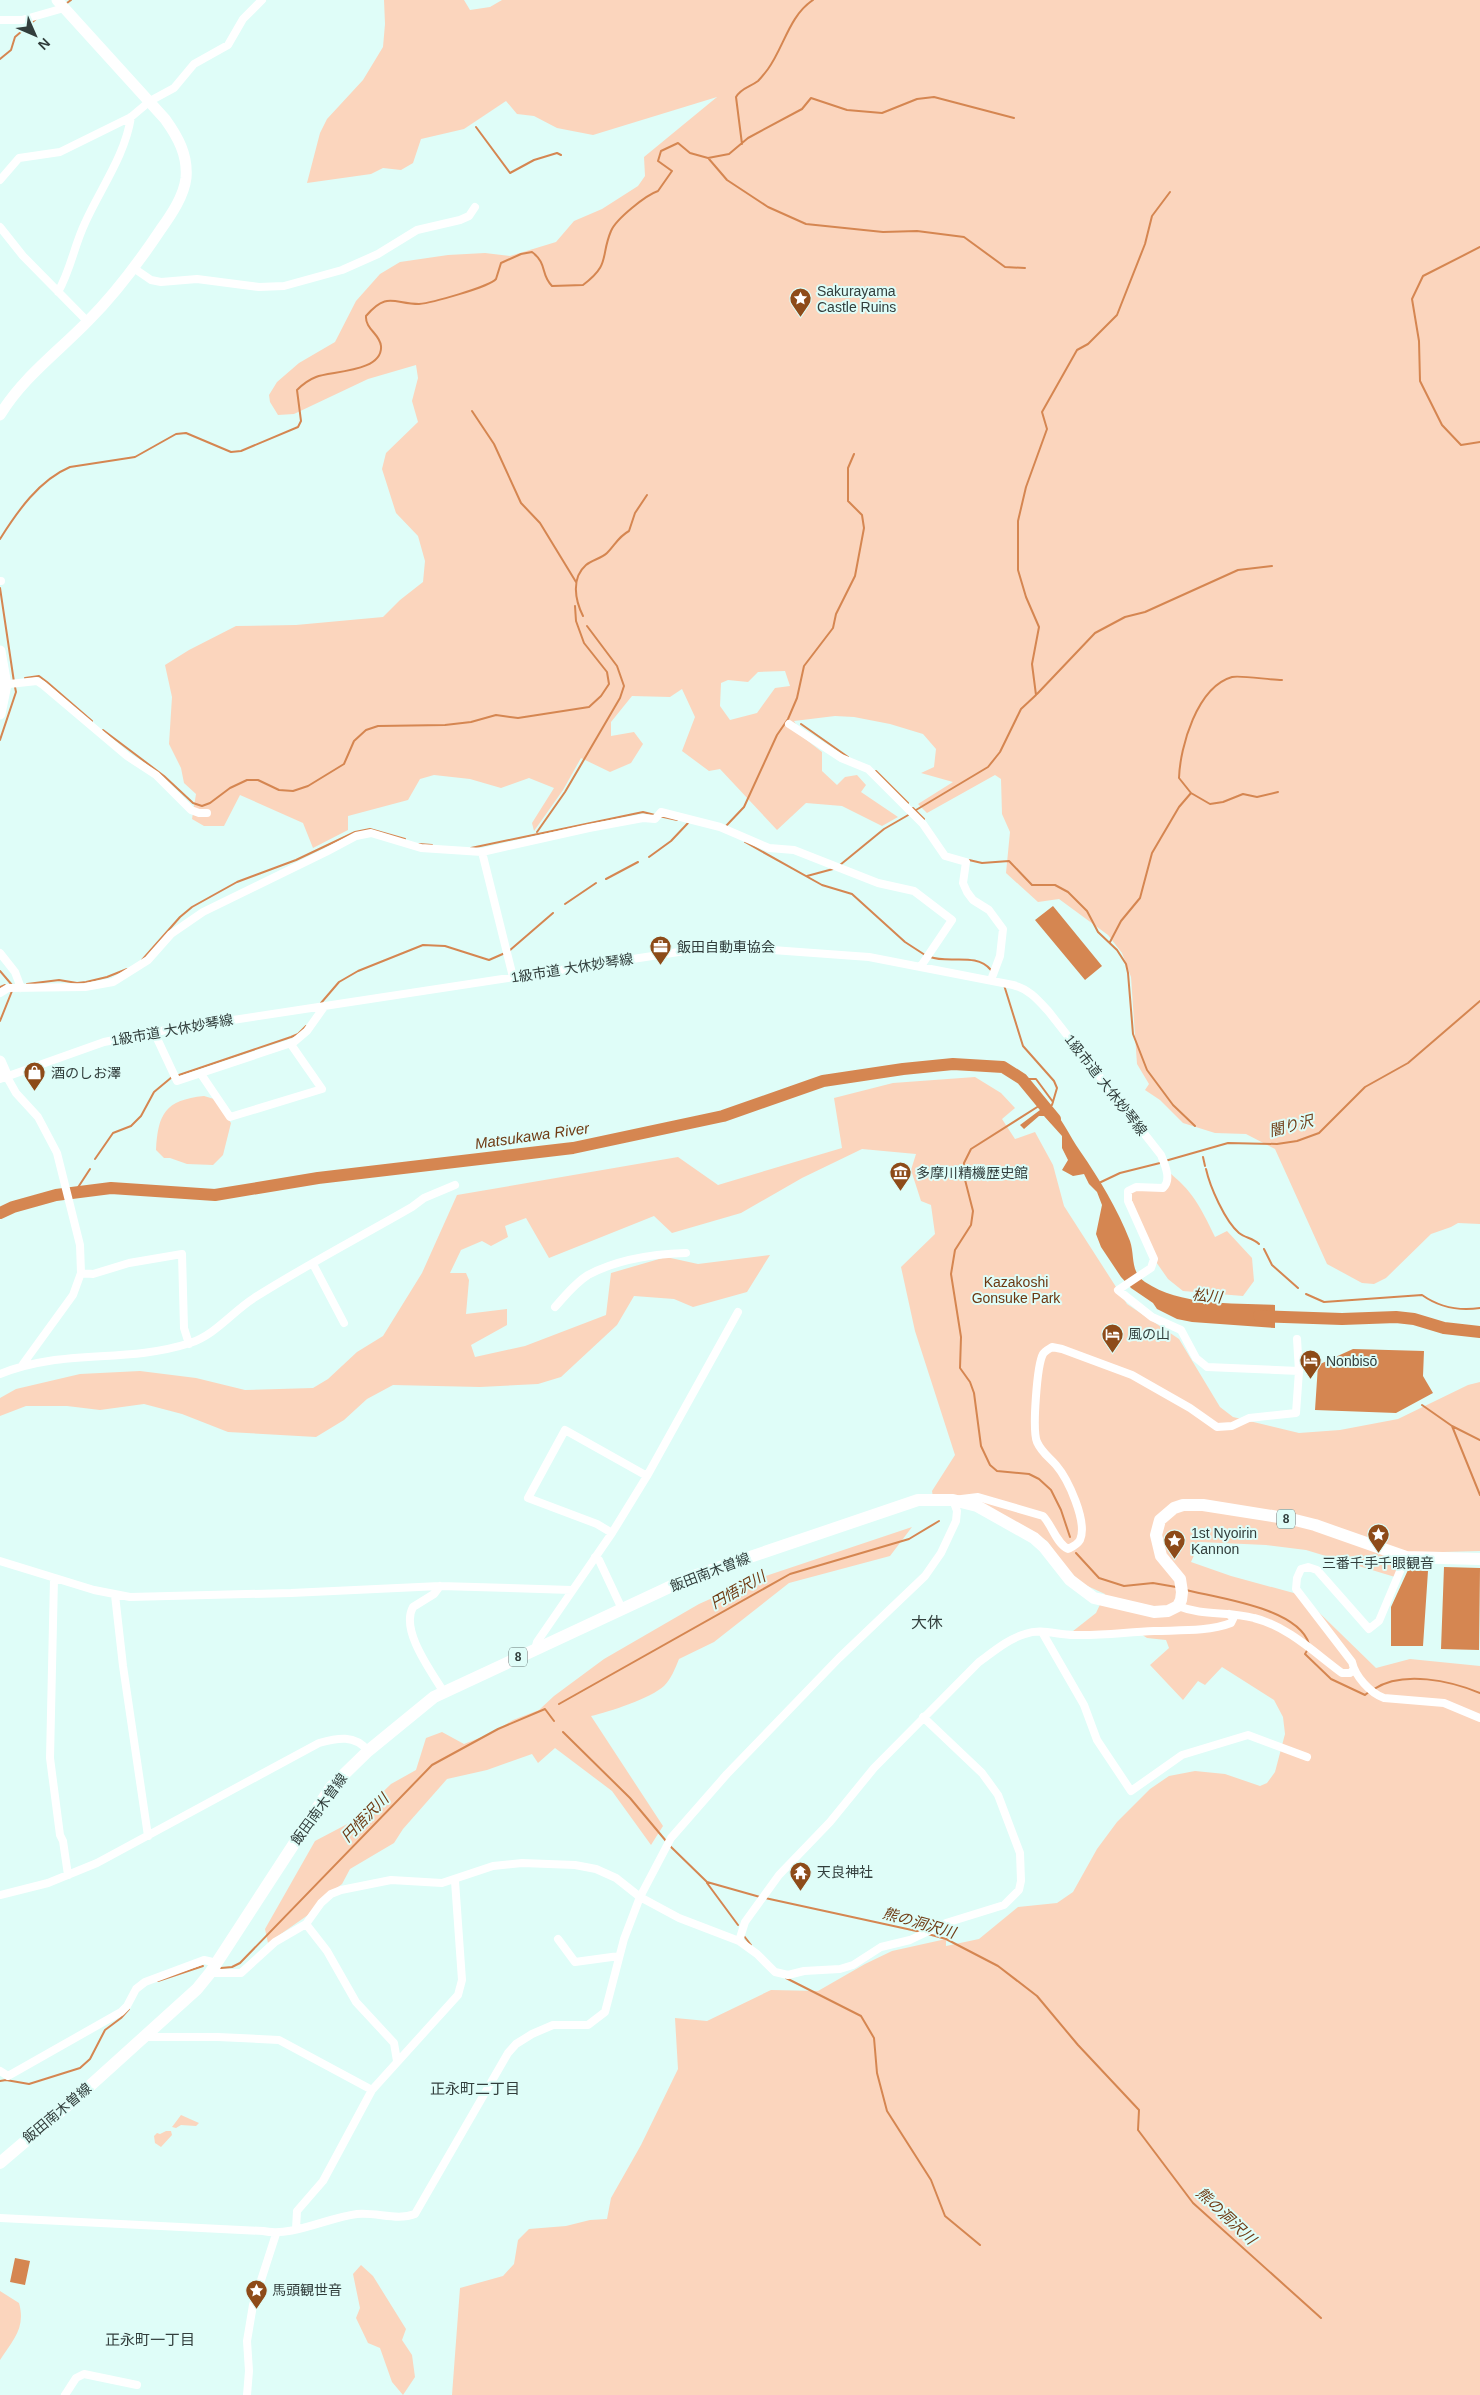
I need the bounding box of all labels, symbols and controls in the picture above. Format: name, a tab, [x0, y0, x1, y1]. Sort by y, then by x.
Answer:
north arrow	[10, 10, 60, 60]
text: N	[35, 35, 53, 53]
place label: Sakurayama Castle Ruins	[817, 283, 896, 315]
place icon: Sakurayama Castle Ruins	[789, 287, 813, 318]
office icon: 飯田自動車協会	[649, 935, 673, 966]
place label: 飯田自動車協会	[677, 939, 775, 955]
street label: 1級市道 大休妙琴線	[510, 950, 634, 986]
street label: 1級市道 大休妙琴線	[110, 1011, 234, 1049]
street label: 1級市道 大休妙琴線	[1062, 1031, 1150, 1139]
shop icon: 酒のしお澤	[23, 1061, 47, 1092]
place label: 酒のしお澤	[51, 1065, 121, 1081]
water label: 闇り沢	[1267, 1111, 1317, 1139]
water label: Matsukawa River	[474, 1119, 591, 1152]
museum icon: 多摩川精機歴史館	[888, 1161, 912, 1192]
place label: 多摩川精機歴史館	[916, 1165, 1028, 1181]
park label: Kazakoshi Gonsuke Park	[972, 1274, 1061, 1306]
water label: 松川	[1191, 1285, 1225, 1306]
hotel icon: 風の山	[1100, 1322, 1124, 1353]
place label: 風の山	[1128, 1326, 1170, 1342]
hotel icon: Nonbisō	[1298, 1349, 1322, 1380]
place label: Nonbisō	[1326, 1353, 1378, 1369]
road number: 8	[1277, 1510, 1295, 1528]
place icon: 三番千手千眼観音	[1366, 1523, 1390, 1554]
place label: 1st Nyoirin Kannon	[1191, 1525, 1257, 1557]
place icon: 1st Nyoirin Kannon	[1163, 1529, 1187, 1560]
street label: 飯田南木曽線	[668, 1549, 752, 1595]
place label: 三番千手千眼観音	[1322, 1555, 1434, 1571]
water label: 円悟沢川	[707, 1567, 770, 1612]
district label: 大休	[911, 1614, 943, 1631]
road number: 8	[509, 1648, 527, 1666]
street label: 飯田南木曽線	[288, 1770, 350, 1848]
water label: 円悟沢川	[338, 1789, 393, 1845]
temple icon: 天良神社	[789, 1860, 813, 1891]
place label: 天良神社	[817, 1864, 873, 1880]
water label: 熊の洞沢川	[881, 1904, 959, 1942]
street label: 飯田南木曽線	[20, 2080, 94, 2146]
district label: 正永町二丁目	[430, 2080, 520, 2097]
water label: 熊の洞沢川	[1193, 2184, 1261, 2249]
place icon: 馬頭観世音	[244, 2278, 268, 2309]
place label: 馬頭観世音	[272, 2282, 342, 2298]
district label: 正永町一丁目	[105, 2331, 195, 2348]

